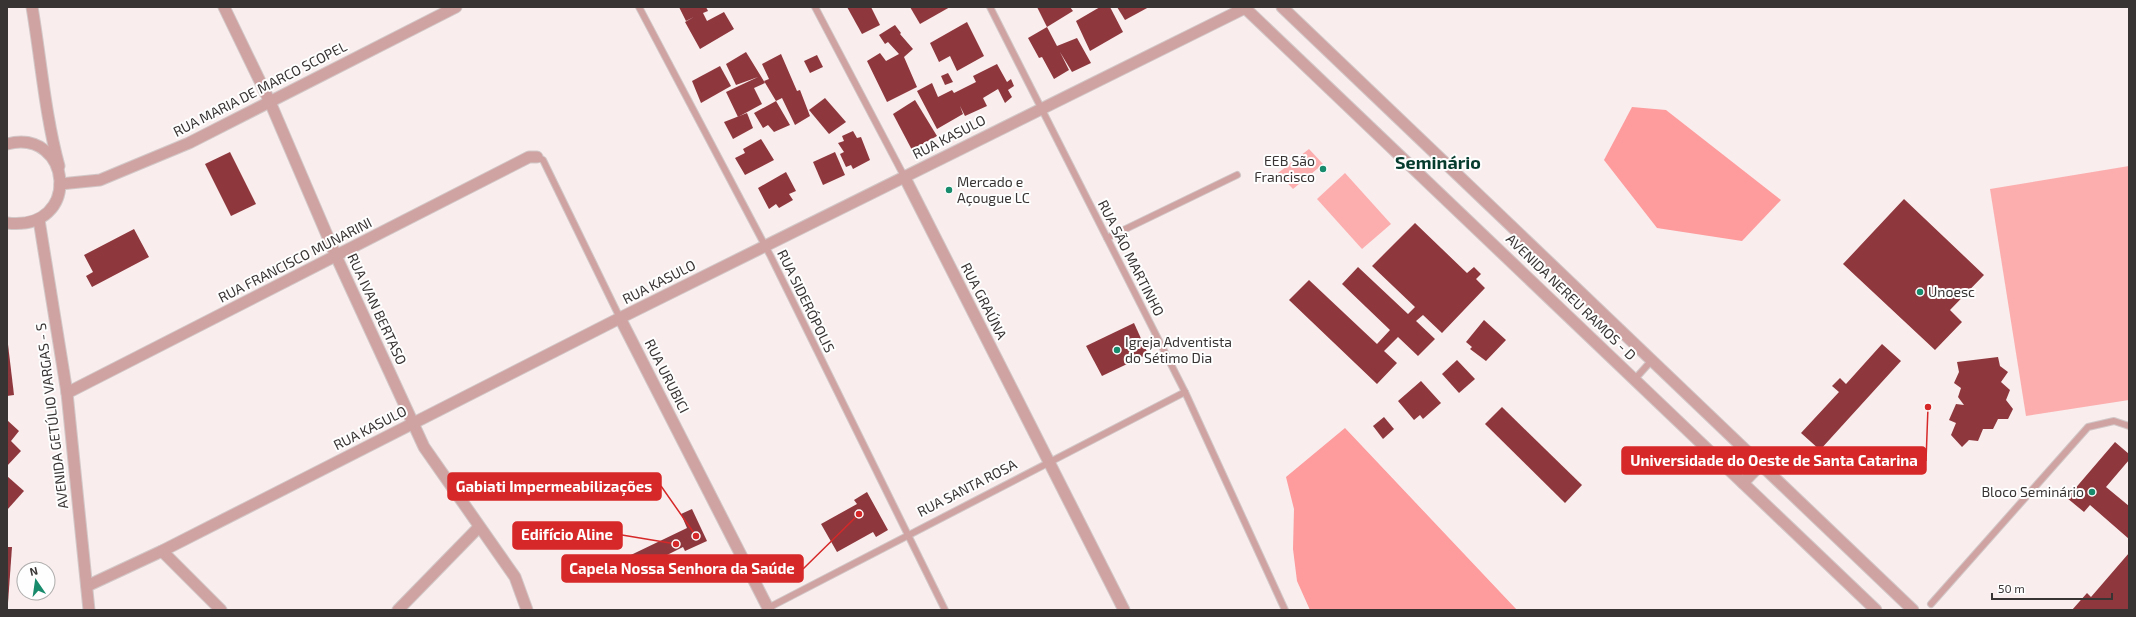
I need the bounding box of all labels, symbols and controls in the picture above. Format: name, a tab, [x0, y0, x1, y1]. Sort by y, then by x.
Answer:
street label: RUA MARIA DE MARCO SCOPEL	[170, 37, 350, 140]
street label: RUA KASULO	[909, 111, 988, 162]
district label: Seminário	[1395, 151, 1481, 173]
place label: EEB São Francisco	[1254, 152, 1315, 185]
marker: EEB São Francisco	[1318, 164, 1328, 174]
place label: Mercado e Açougue LC	[957, 173, 1030, 207]
marker: Mercado e Açougue LC	[944, 185, 954, 195]
street label: RUA SÃO MARTINHO	[1095, 197, 1168, 319]
street label: RUA FRANCISCO MUNARINI	[215, 213, 374, 306]
street label: AVENIDA NEREU RAMOS - D	[1503, 230, 1640, 363]
street label: RUA SIDERÓPOLIS	[774, 247, 839, 355]
street label: RUA IVAN BERTASO	[344, 250, 411, 367]
street label: RUA KASULO	[619, 256, 698, 307]
street label: RUA GRAÚNA	[958, 260, 1011, 342]
place label: Unoesc	[1928, 283, 1975, 300]
marker: Unoesc	[1915, 287, 1925, 297]
street label: AVENIDA GETÚLIO VARGAS - S	[32, 322, 71, 510]
place label: Igreja Adventista do Sétimo Dia	[1125, 333, 1232, 366]
street label: RUA URUBICI	[642, 336, 693, 416]
marker: Igreja Adventista do Sétimo Dia	[1112, 345, 1122, 355]
street label: RUA KASULO	[330, 402, 409, 453]
callout: Universidade do Oeste de Santa Catarina	[1622, 447, 1926, 474]
text: Universidade do Oeste de Santa Catarina	[1630, 451, 1918, 469]
street label: RUA SANTA ROSA	[914, 455, 1020, 520]
callout: Gabiati Impermeabilizações	[448, 473, 661, 500]
text: Gabiati Impermeabilizações	[456, 477, 652, 497]
place label: Bloco Seminário	[1981, 483, 2084, 500]
marker: Bloco Seminário	[2087, 487, 2097, 497]
callout: Edifício Aline	[513, 522, 622, 549]
text: Edifício Aline	[521, 525, 613, 543]
callout: Capela Nossa Senhora da Saúde	[562, 555, 803, 582]
text: Capela Nossa Senhora da Saúde	[569, 559, 795, 577]
north arrow	[16, 561, 56, 601]
text: N	[28, 564, 39, 578]
scale bar	[1992, 575, 2112, 601]
text: 50 m	[1998, 581, 2025, 595]

